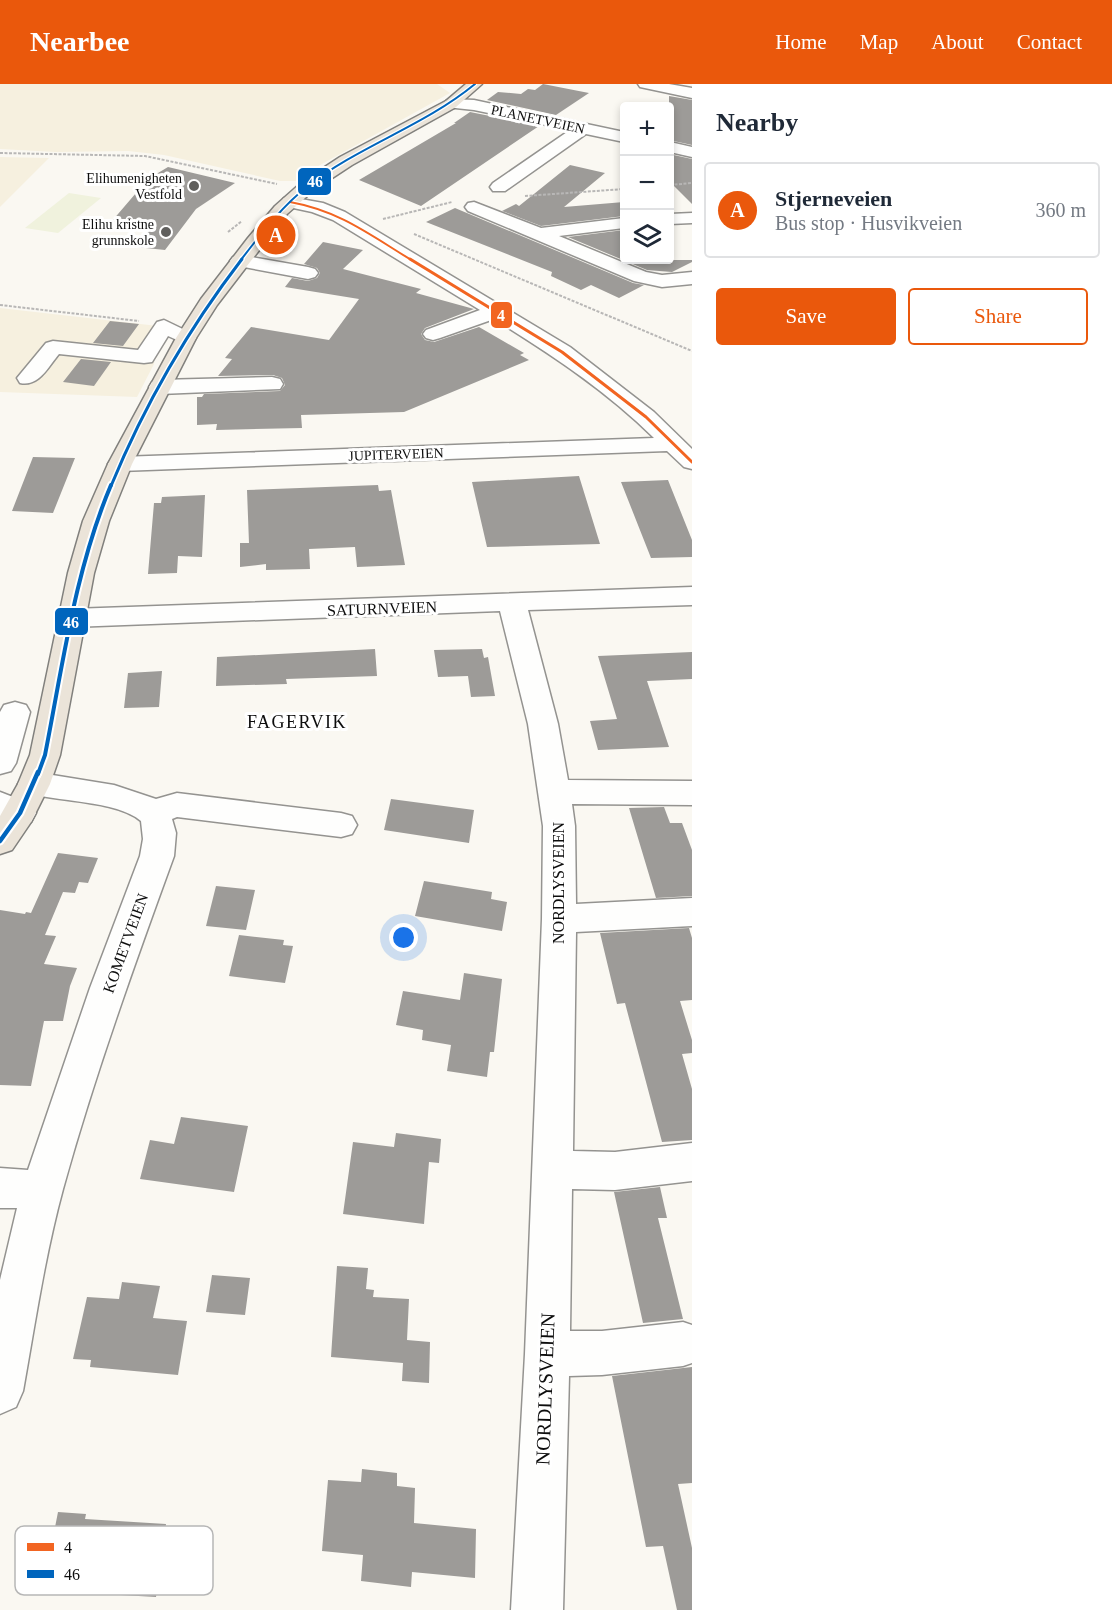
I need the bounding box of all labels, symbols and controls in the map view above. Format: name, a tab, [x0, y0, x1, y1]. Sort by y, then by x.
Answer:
text: Nearbee	[30, 26, 130, 57]
text: Home	[775, 30, 827, 54]
text: Map	[860, 30, 898, 54]
text: About	[931, 30, 984, 54]
text: Contact	[1017, 30, 1082, 54]
street label: PLANETVEIEN	[490, 102, 586, 137]
map controls	[620, 102, 674, 264]
button: +	[620, 102, 674, 156]
text: Nearby	[716, 108, 798, 137]
button: −	[620, 156, 674, 210]
line badge: 46	[297, 167, 332, 196]
place label: Elihumenigheten Vestfold	[86, 171, 182, 202]
text: 46	[307, 173, 323, 190]
marker: Elihumenigheten Vestfold	[187, 179, 201, 193]
text: Stjerneveien	[775, 186, 892, 211]
text: A	[730, 199, 745, 221]
text: 360 m	[1035, 199, 1086, 221]
button: layers	[620, 210, 674, 264]
pin: A	[256, 212, 296, 258]
text: Bus stop · Husvikveien	[775, 212, 962, 234]
place label: Elihu kristne grunnskole	[82, 217, 154, 248]
marker: Elihu kristne grunnskole	[159, 225, 173, 239]
button: Save	[716, 288, 896, 345]
button: Share	[908, 288, 1088, 345]
line badge: 4	[490, 301, 513, 329]
text: 4	[497, 307, 505, 324]
street label: JUPITERVEIEN	[348, 445, 444, 464]
street label: SATURNVEIEN	[327, 598, 438, 619]
line badge: 46	[54, 607, 89, 636]
text: 46	[63, 614, 79, 631]
district label: FAGERVIK	[247, 712, 347, 732]
street label: NORDLYSVEIEN	[550, 822, 567, 944]
street label: KOMETVEIEN	[100, 891, 152, 995]
your location	[389, 923, 418, 952]
street label: NORDLYSVEIEN	[531, 1312, 559, 1466]
legend	[15, 1526, 213, 1595]
text: 4	[64, 1539, 72, 1556]
text: 46	[64, 1566, 80, 1583]

